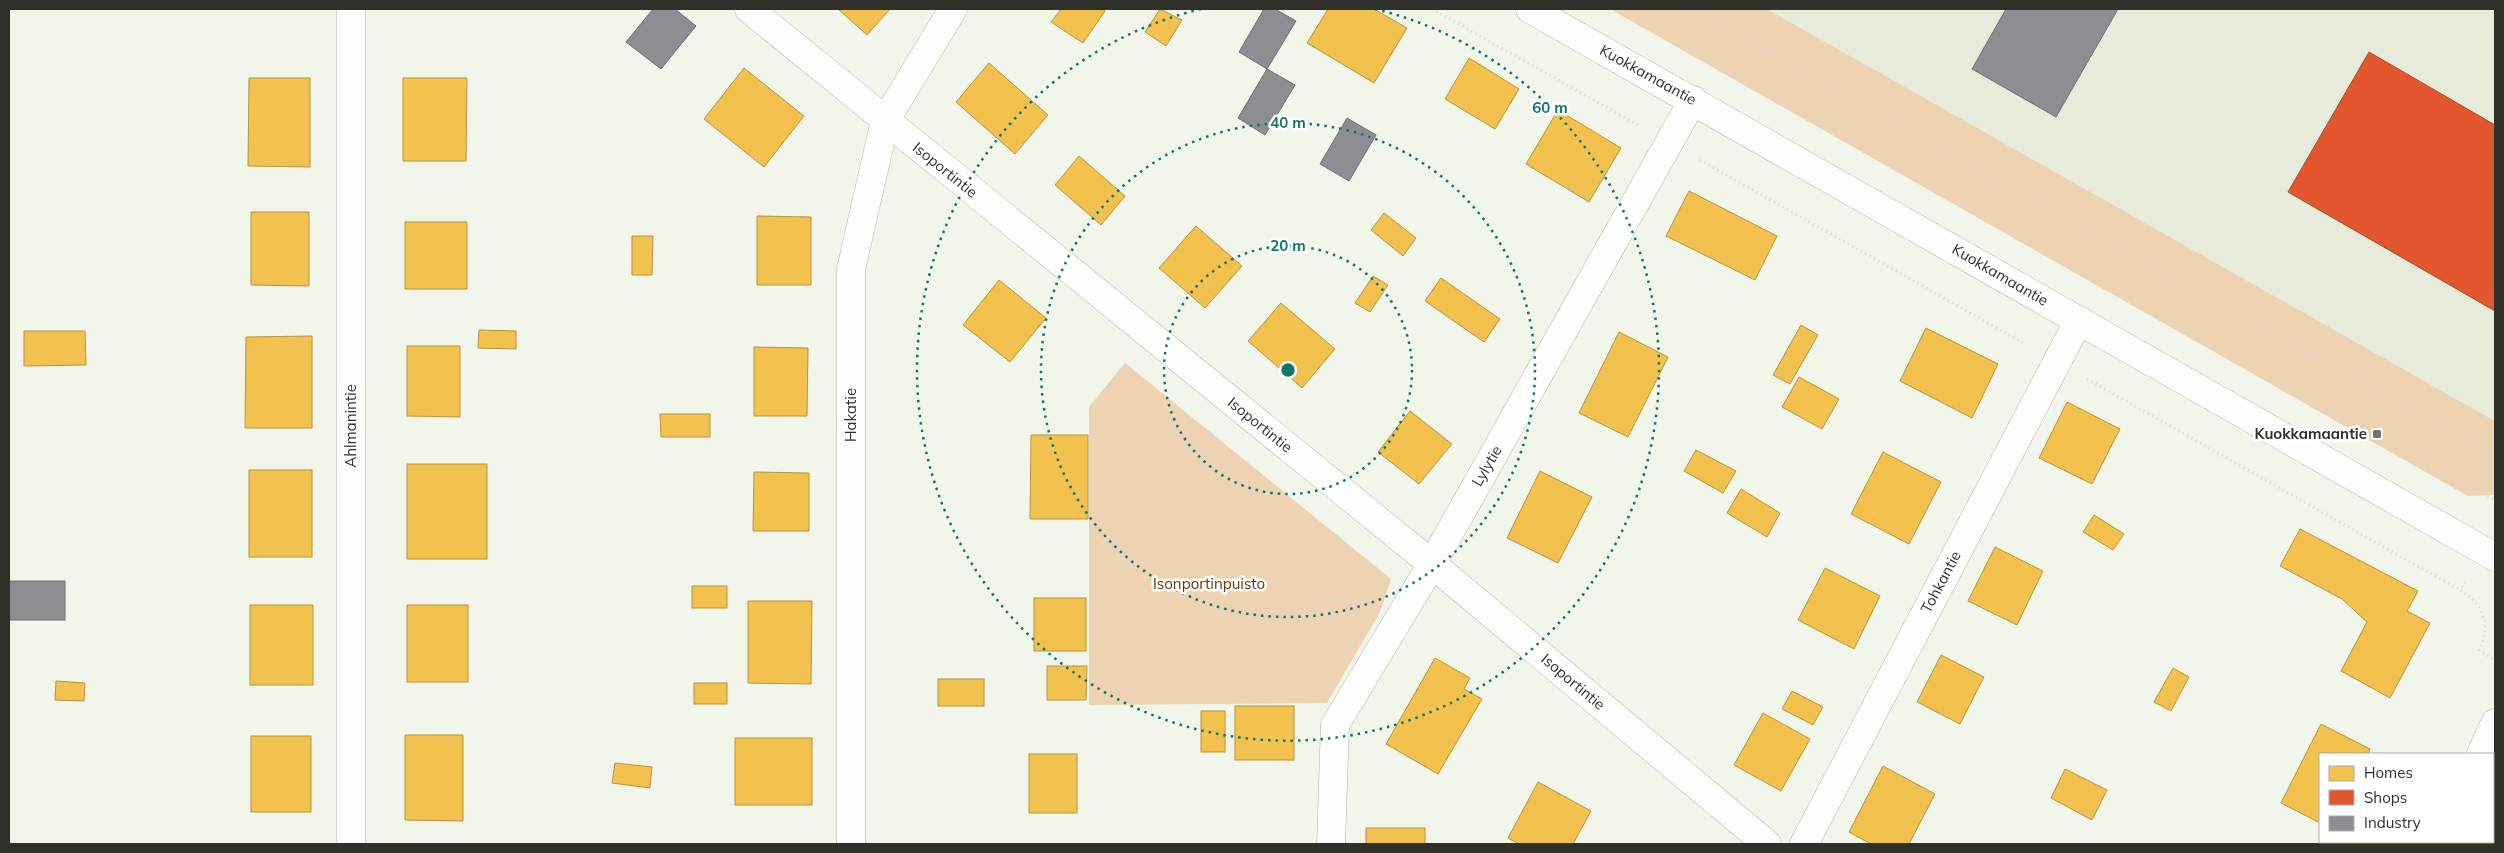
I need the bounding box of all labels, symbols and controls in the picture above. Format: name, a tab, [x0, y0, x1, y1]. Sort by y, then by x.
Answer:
street label: Kuokkamaantie	[1596, 40, 1700, 109]
text: 60 m	[1532, 98, 1568, 117]
text: 40 m	[1270, 113, 1306, 132]
street label: Isoportintie	[909, 138, 982, 202]
text: 20 m	[1270, 236, 1306, 255]
street label: Kuokkamaantie	[1949, 239, 2052, 310]
centre of rings	[1279, 361, 1297, 379]
street label: Ahlmanintie	[341, 384, 360, 468]
street label: Hakatie	[841, 388, 860, 442]
street label: Isoportintie	[1224, 393, 1297, 457]
place label: Kuokkamaantie	[2255, 424, 2367, 443]
marker: Kuokkamaantie	[2371, 428, 2383, 440]
street label: Lylytie	[1467, 442, 1506, 490]
street label: Tohkantie	[1916, 547, 1965, 616]
park label: Isonportinpuisto	[1153, 574, 1265, 593]
street label: Isoportintie	[1537, 649, 1609, 714]
legend	[2319, 753, 2494, 843]
text: Homes	[2364, 763, 2413, 782]
text: Shops	[2364, 788, 2407, 807]
text: Industry	[2364, 813, 2421, 832]

